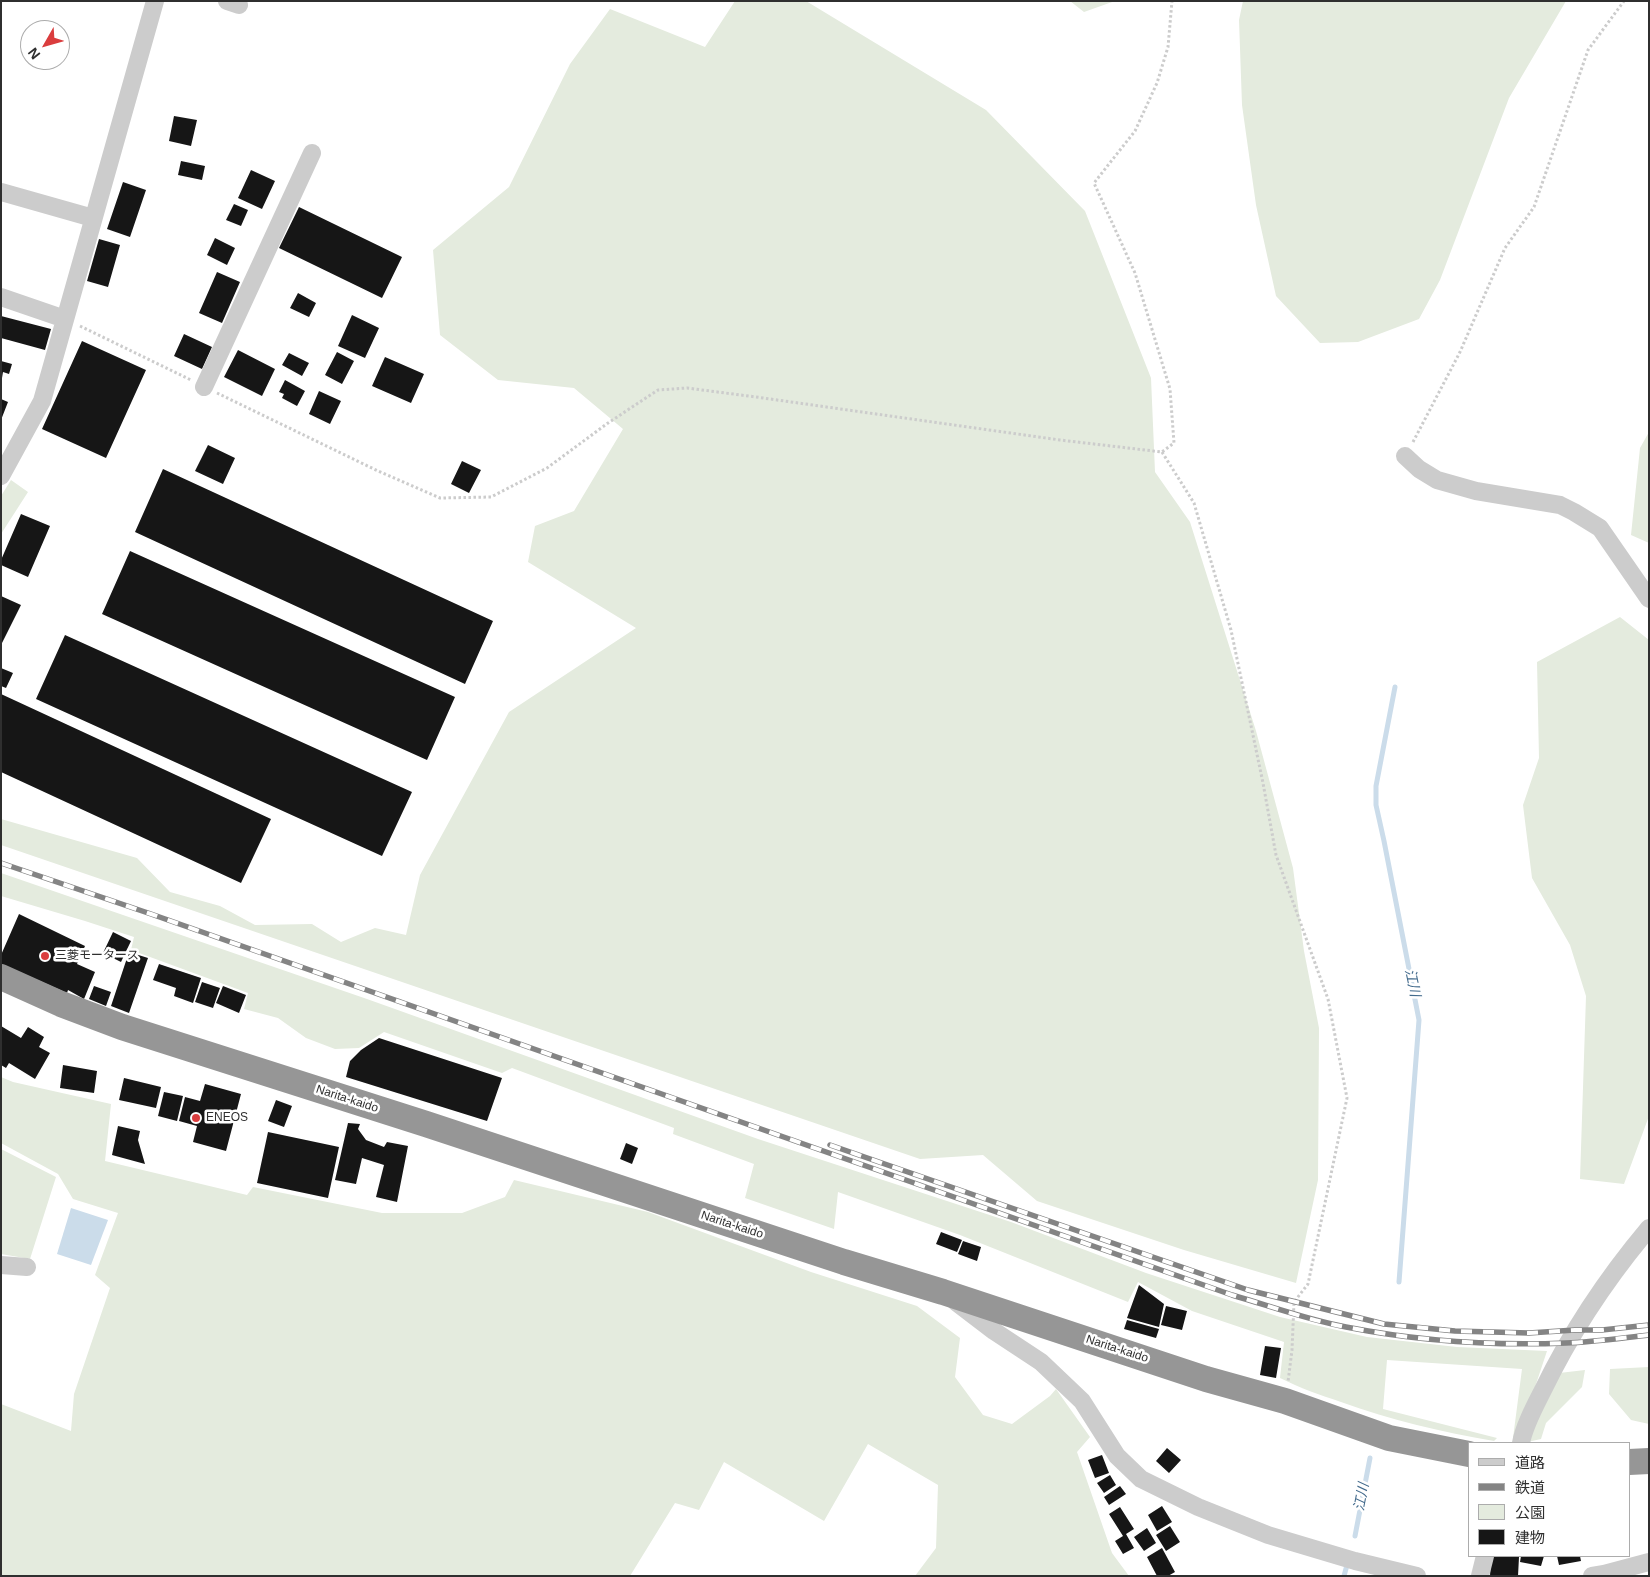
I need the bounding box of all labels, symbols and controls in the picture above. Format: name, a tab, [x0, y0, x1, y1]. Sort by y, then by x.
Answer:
north arrow	[20, 20, 70, 70]
text: N	[25, 45, 43, 63]
place label: 三菱モータース	[55, 949, 139, 963]
marker: 三菱モータース	[39, 950, 51, 962]
water label: 江川	[1401, 968, 1423, 998]
street label: Narita-kaido	[314, 1082, 380, 1116]
place label: ENEOS	[206, 1111, 248, 1125]
marker: ENEOS	[190, 1112, 202, 1124]
street label: Narita-kaido	[699, 1208, 765, 1242]
street label: Narita-kaido	[1084, 1332, 1150, 1366]
legend	[1468, 1442, 1630, 1557]
text: 道路	[1515, 1454, 1545, 1471]
text: 鉄道	[1515, 1479, 1545, 1496]
water label: 江川	[1351, 1482, 1373, 1512]
text: 公園	[1515, 1504, 1545, 1521]
text: 建物	[1515, 1529, 1545, 1546]

